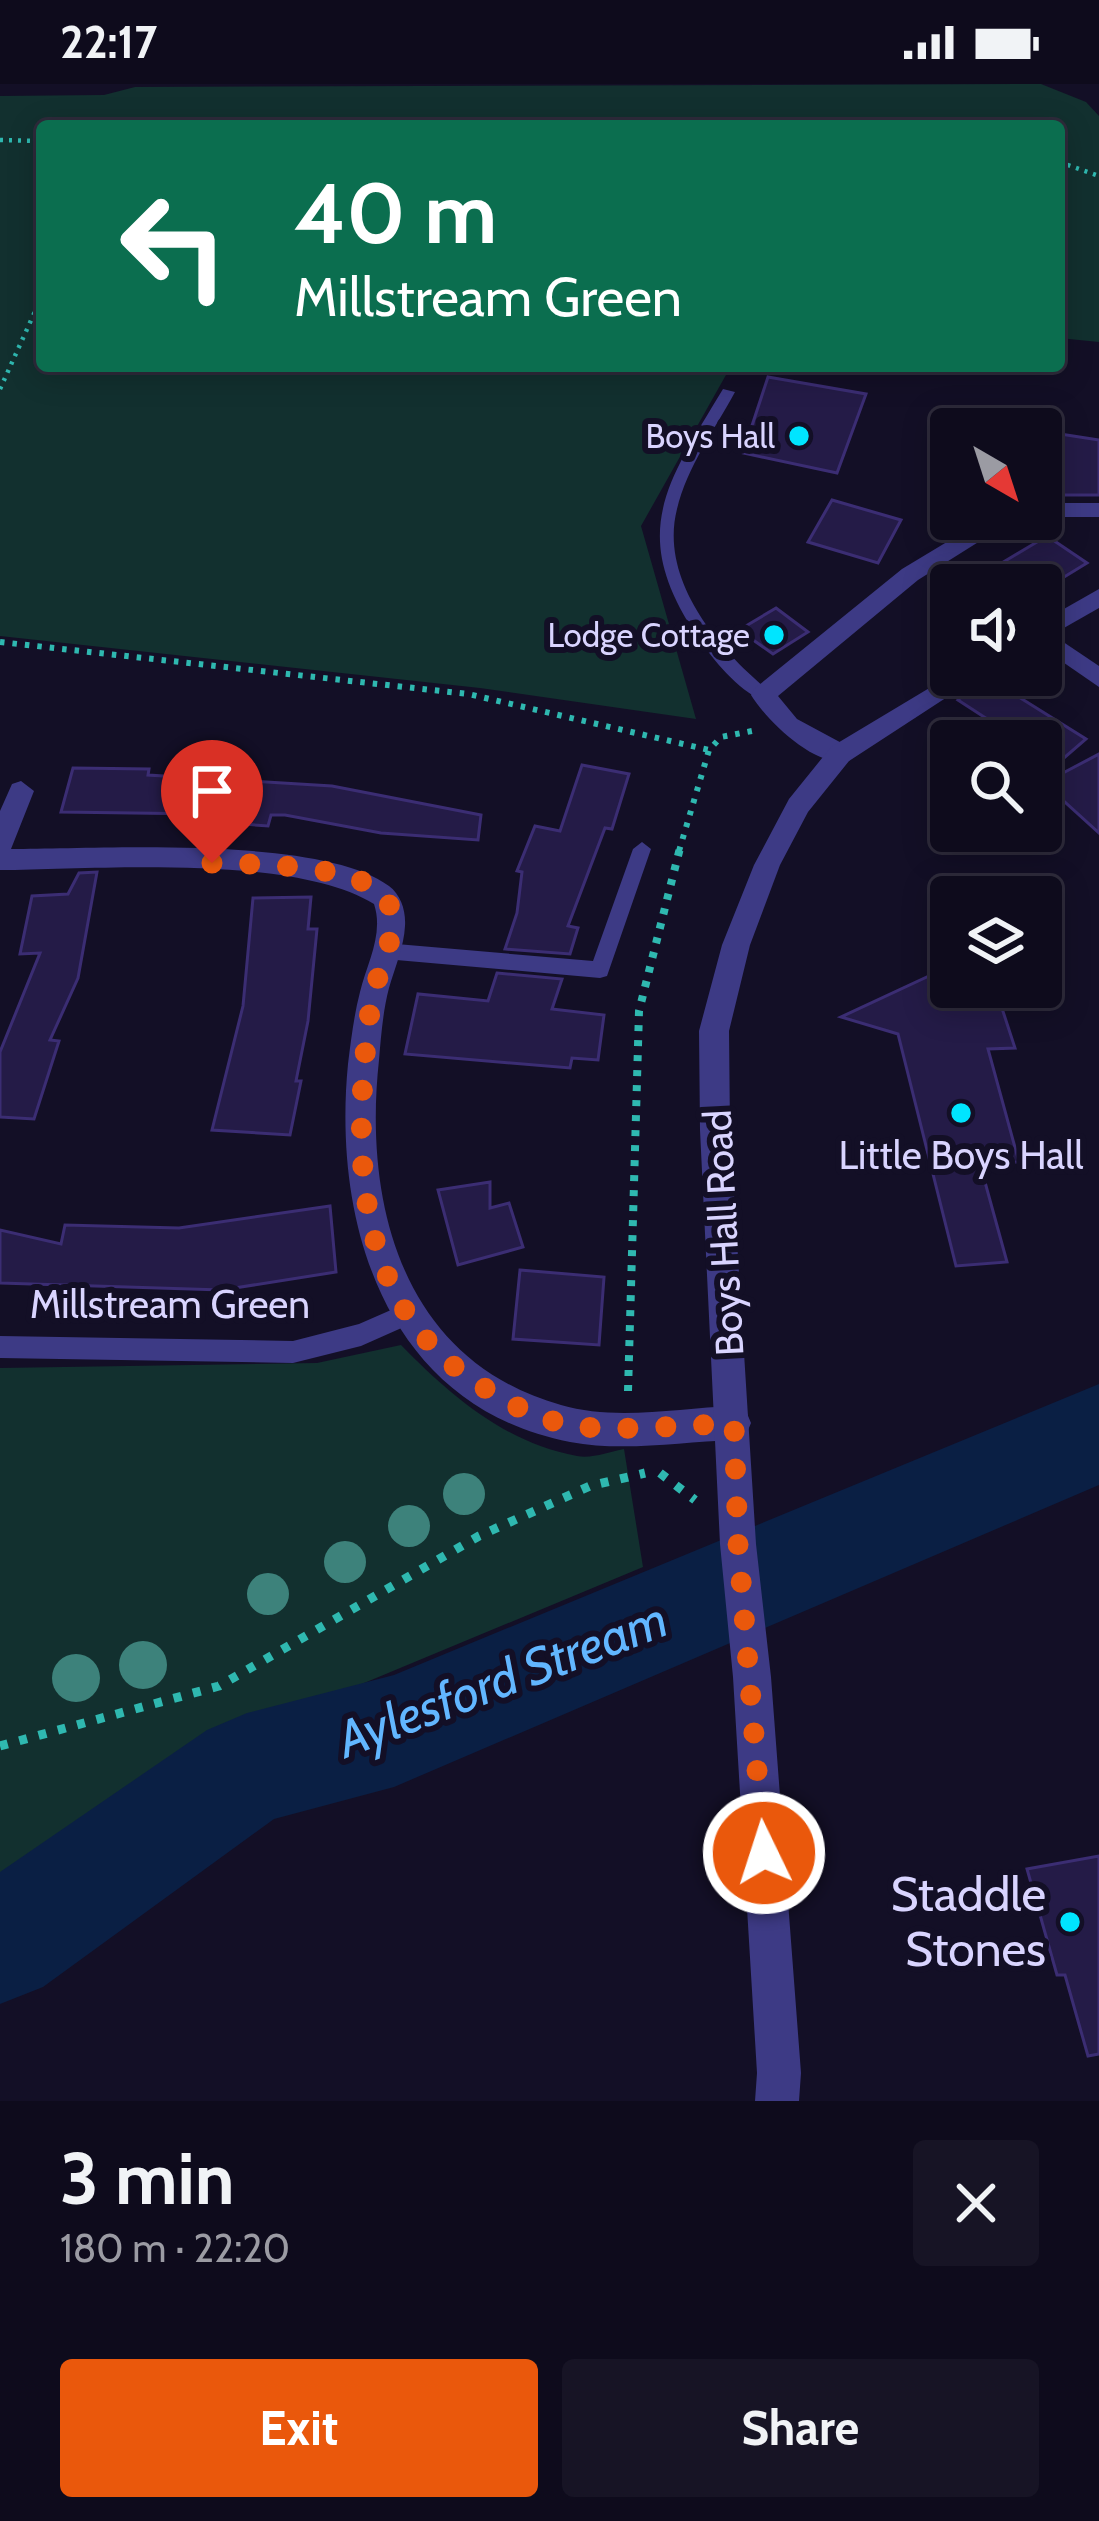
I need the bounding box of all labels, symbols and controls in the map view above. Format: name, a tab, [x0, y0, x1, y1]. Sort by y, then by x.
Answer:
text: 22:17	[60, 15, 157, 69]
text: 40 m	[294, 162, 497, 264]
icon: left	[96, 168, 252, 324]
text: Millstream Green	[294, 264, 682, 330]
north arrow	[930, 408, 1062, 540]
map controls	[930, 408, 1062, 1008]
place label: Boys Hall	[646, 416, 775, 456]
marker: Boys Hall	[786, 423, 812, 449]
button: sound	[930, 564, 1062, 696]
place label: Lodge Cottage	[547, 615, 750, 655]
marker: Lodge Cottage	[761, 622, 787, 648]
button: search	[930, 720, 1062, 852]
pin	[161, 740, 263, 863]
icon: arrive	[179, 758, 245, 824]
button: layers	[930, 876, 1062, 1008]
marker: Little Boys Hall	[948, 1100, 974, 1126]
street label: Boys Hall Road	[693, 1109, 753, 1357]
place label: Little Boys Hall	[839, 1131, 1083, 1179]
street label: Millstream Green	[30, 1280, 310, 1328]
water label: Aylesford Stream	[326, 1588, 676, 1771]
position arrow	[701, 1790, 827, 1916]
place label: Staddle Stones	[891, 1865, 1046, 1978]
marker: Staddle Stones	[1057, 1909, 1083, 1935]
text: 3 min	[60, 2135, 235, 2222]
button: close	[913, 2140, 1039, 2266]
text: 180 m · 22:20	[60, 2224, 290, 2272]
button: Exit	[60, 2359, 538, 2497]
button: Share	[562, 2359, 1039, 2497]

